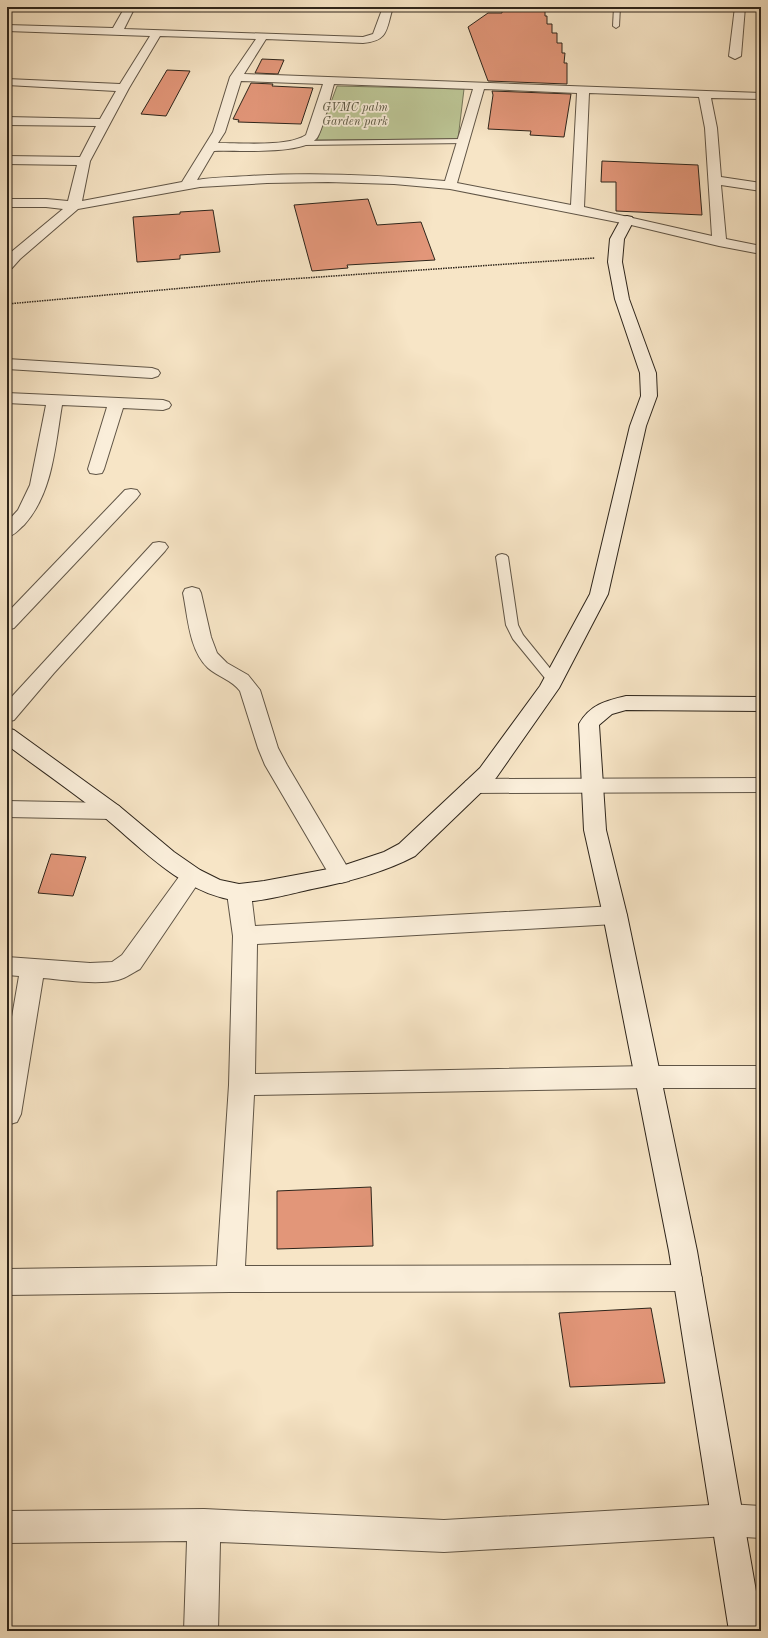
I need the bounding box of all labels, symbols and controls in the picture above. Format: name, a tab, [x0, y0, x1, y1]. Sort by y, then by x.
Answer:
park label: GVMC palm Garden park	[322, 102, 388, 128]

